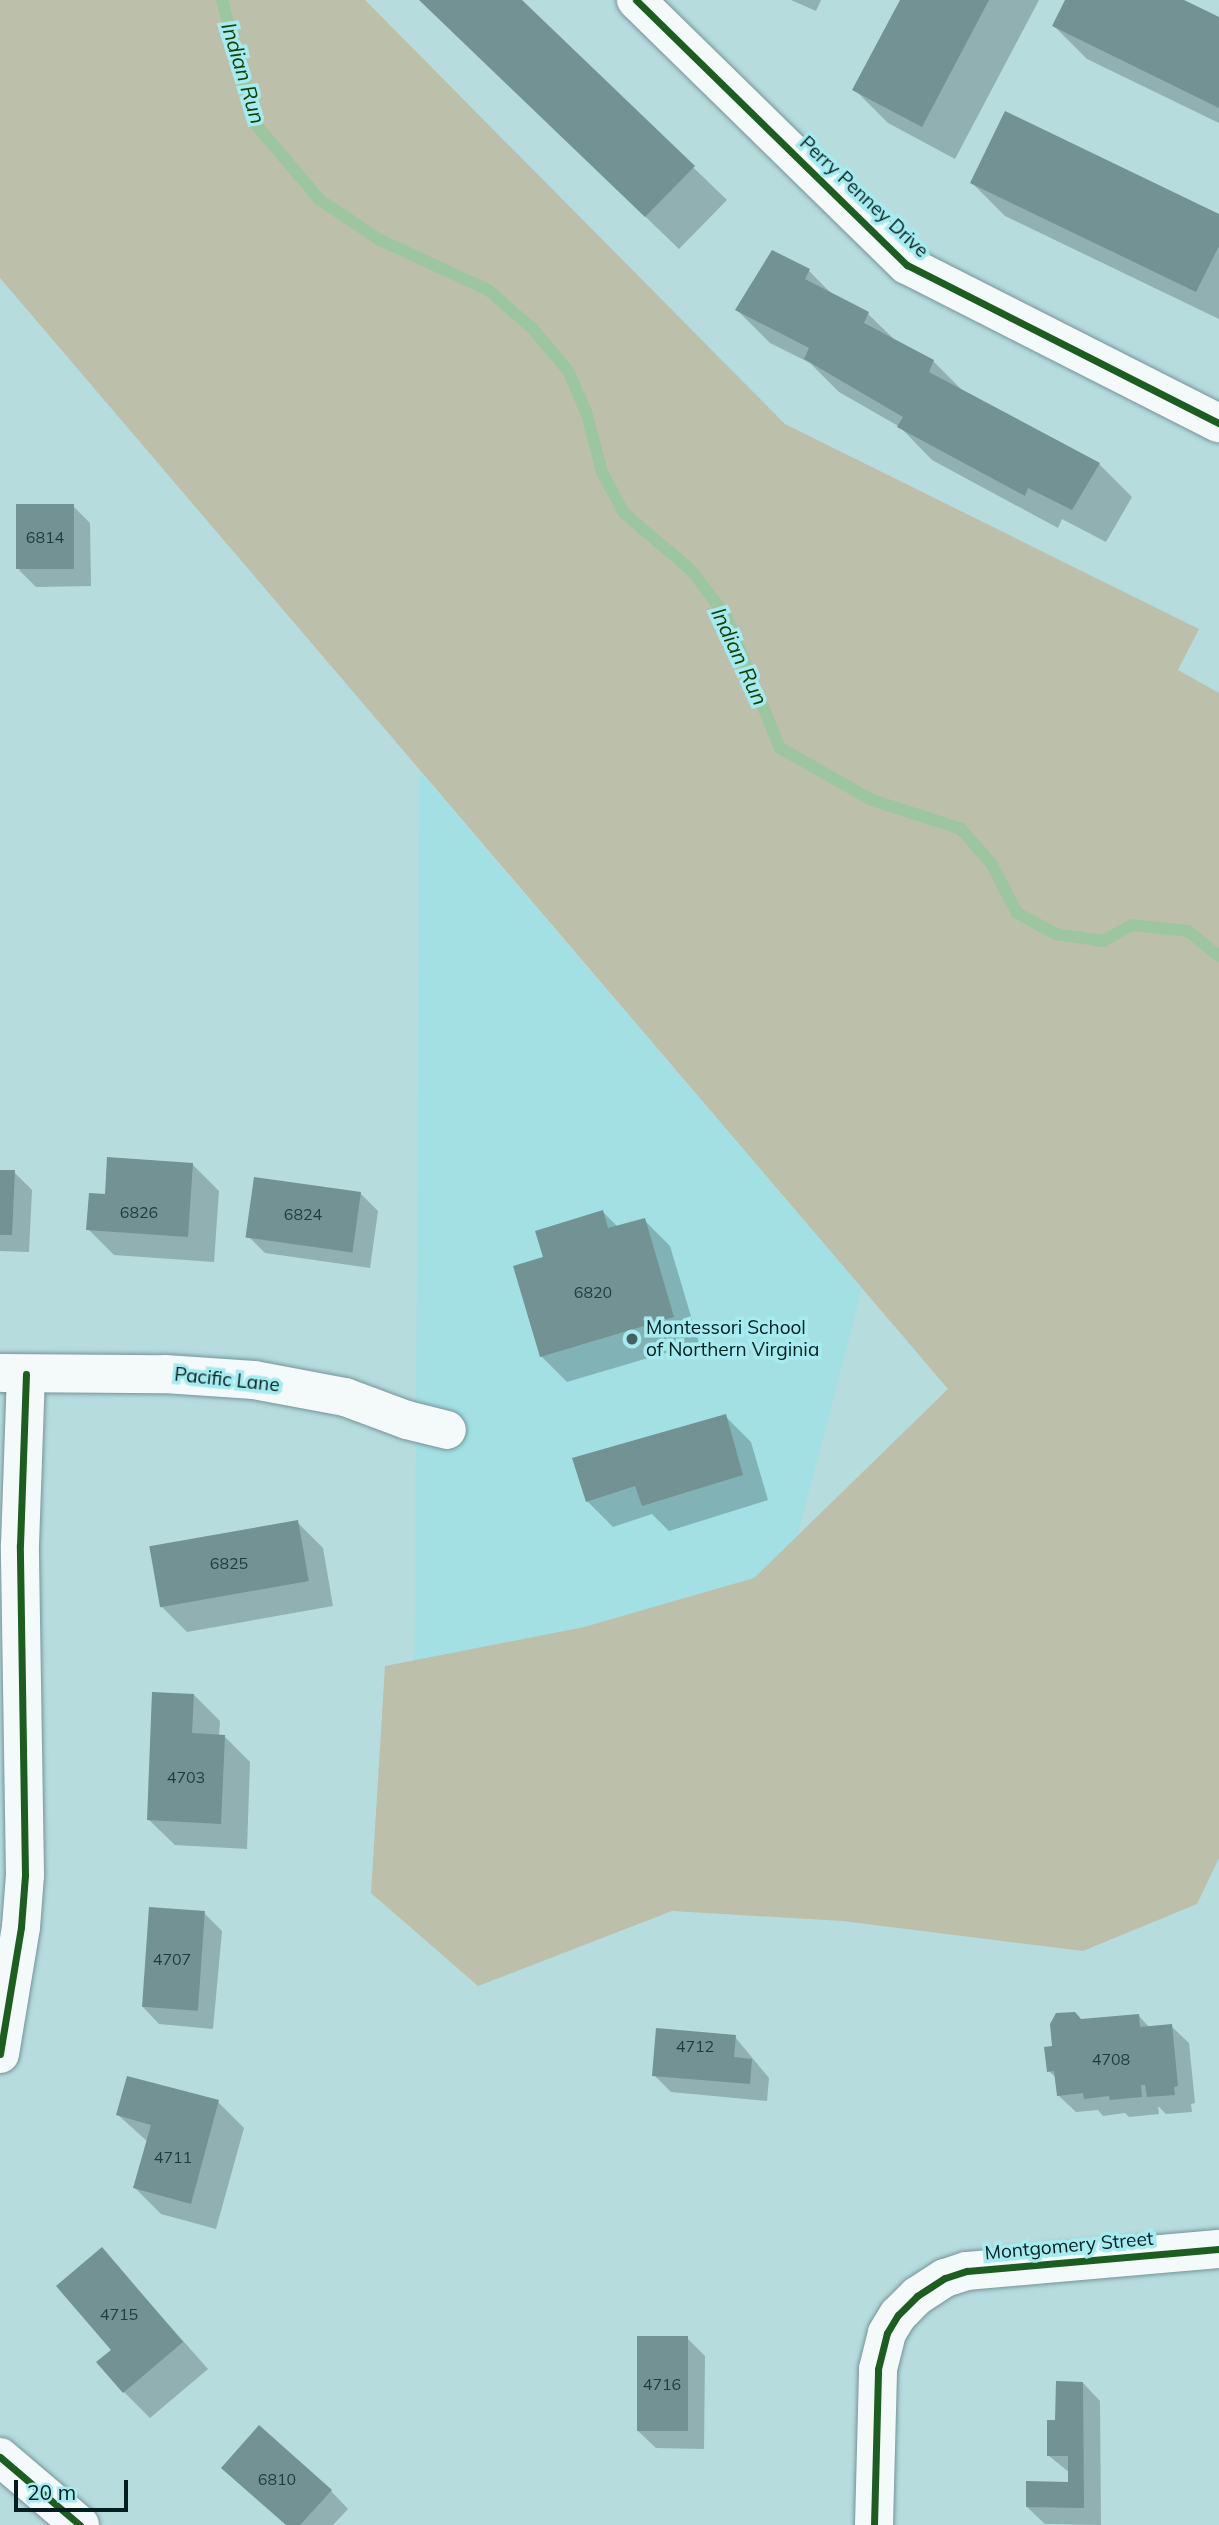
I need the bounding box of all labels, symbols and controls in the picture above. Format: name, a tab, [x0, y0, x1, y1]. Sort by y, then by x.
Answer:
water label: Indian Run	[217, 19, 271, 127]
street label: Perry Penney Drive	[795, 132, 933, 262]
house number: 6814	[26, 527, 64, 547]
water label: Indian Run	[706, 603, 774, 709]
house number: 6826	[120, 1202, 158, 1222]
house number: 6824	[284, 1204, 322, 1224]
house number: 6820	[574, 1282, 612, 1302]
place label: Montessori School of Northern Virginia	[646, 1317, 819, 1361]
marker: Montessori School of Northern Virginia	[624, 1331, 640, 1347]
street label: Pacific Lane	[173, 1363, 281, 1397]
house number: 6825	[210, 1553, 248, 1573]
house number: 4703	[167, 1767, 205, 1787]
house number: 4707	[153, 1949, 191, 1969]
house number: 4712	[676, 2036, 714, 2056]
house number: 4708	[1092, 2049, 1130, 2069]
house number: 4711	[154, 2147, 192, 2167]
street label: Montgomery Street	[984, 2227, 1154, 2265]
house number: 4715	[100, 2304, 138, 2324]
house number: 4716	[643, 2374, 681, 2394]
scale bar	[18, 2466, 131, 2510]
house number: 6810	[258, 2469, 296, 2489]
text: 20 m	[27, 2479, 76, 2505]

